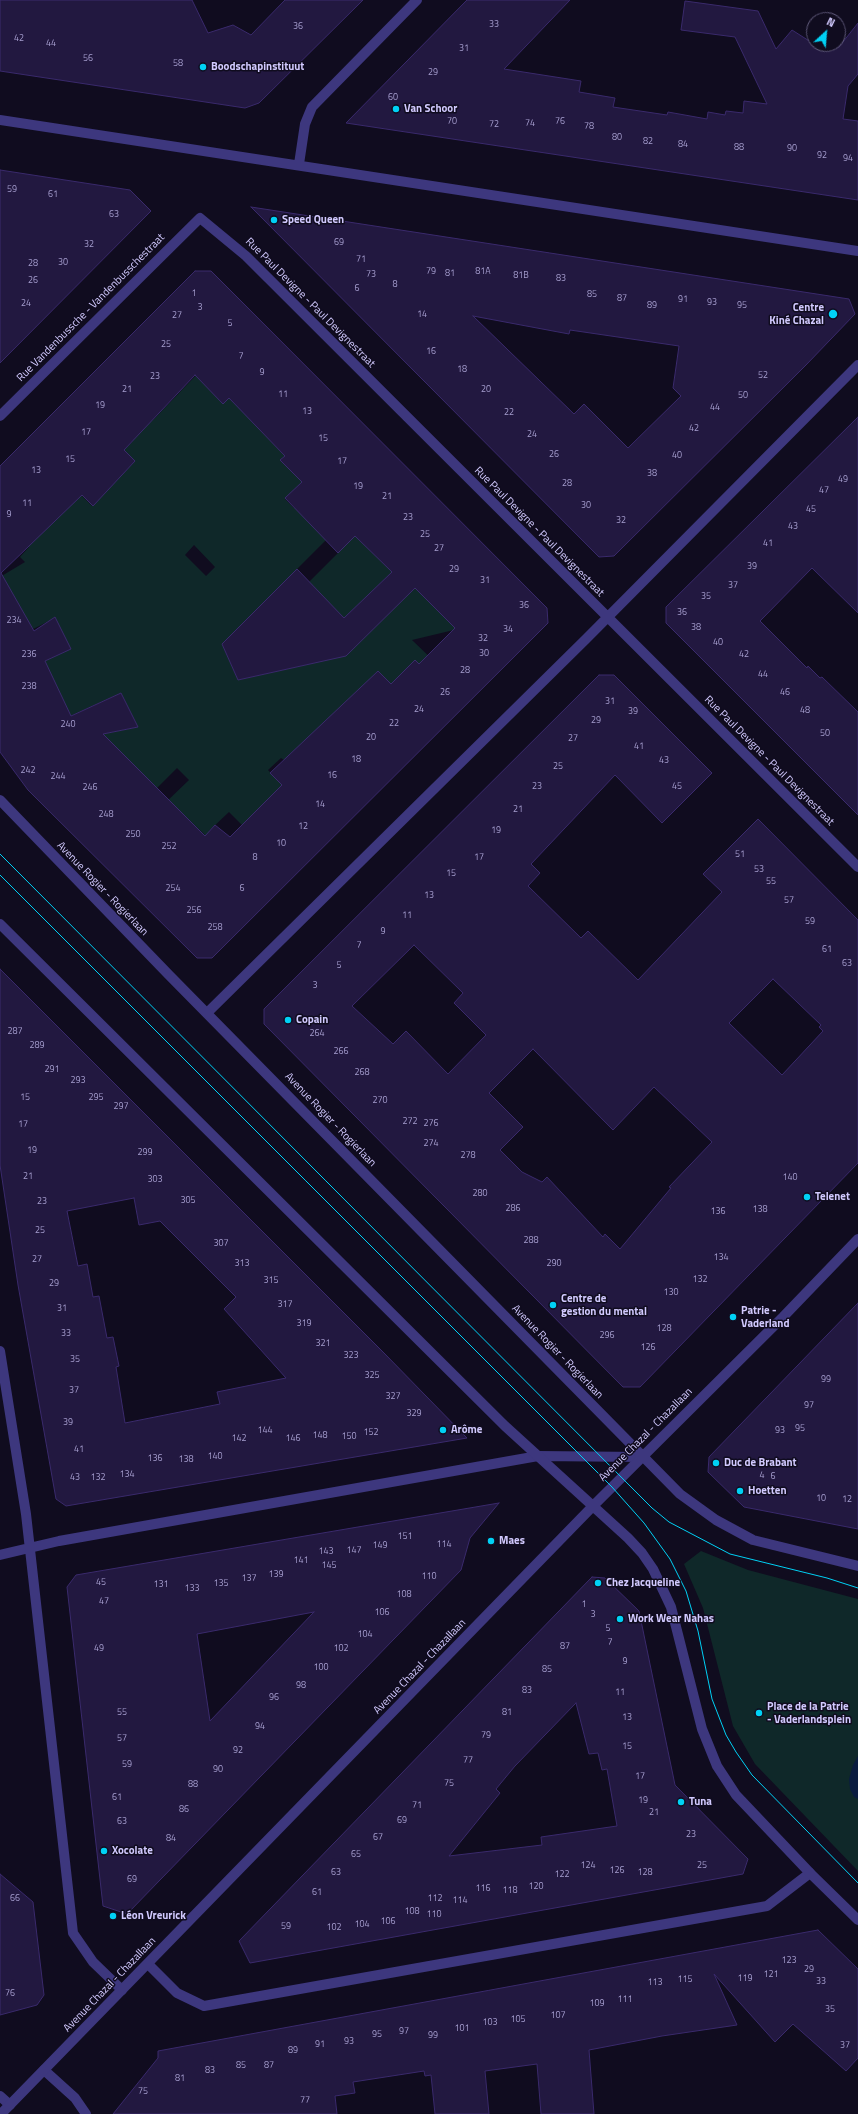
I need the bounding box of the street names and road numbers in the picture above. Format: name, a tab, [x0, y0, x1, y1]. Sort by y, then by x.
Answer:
street label: Rue Vandenbussche - Vandenbusschestraat	[14, 231, 168, 385]
street label: Rue Paul Devigne - Paul Devignestraat	[242, 235, 378, 371]
street label: Rue Paul Devigne - Paul Devignestraat	[471, 464, 607, 600]
street label: Rue Paul Devigne - Paul Devignestraat	[701, 693, 837, 829]
street label: Avenue Rogier - Rogierlaan	[54, 839, 150, 939]
street label: Avenue Rogier - Rogierlaan	[282, 1070, 378, 1170]
street label: Avenue Rogier - Rogierlaan	[509, 1302, 605, 1402]
street label: Avenue Chazal - Chazallaan	[596, 1385, 696, 1485]
street label: Avenue Chazal - Chazallaan	[371, 1617, 469, 1717]
street label: Avenue Chazal - Chazallaan	[61, 1935, 159, 2035]

